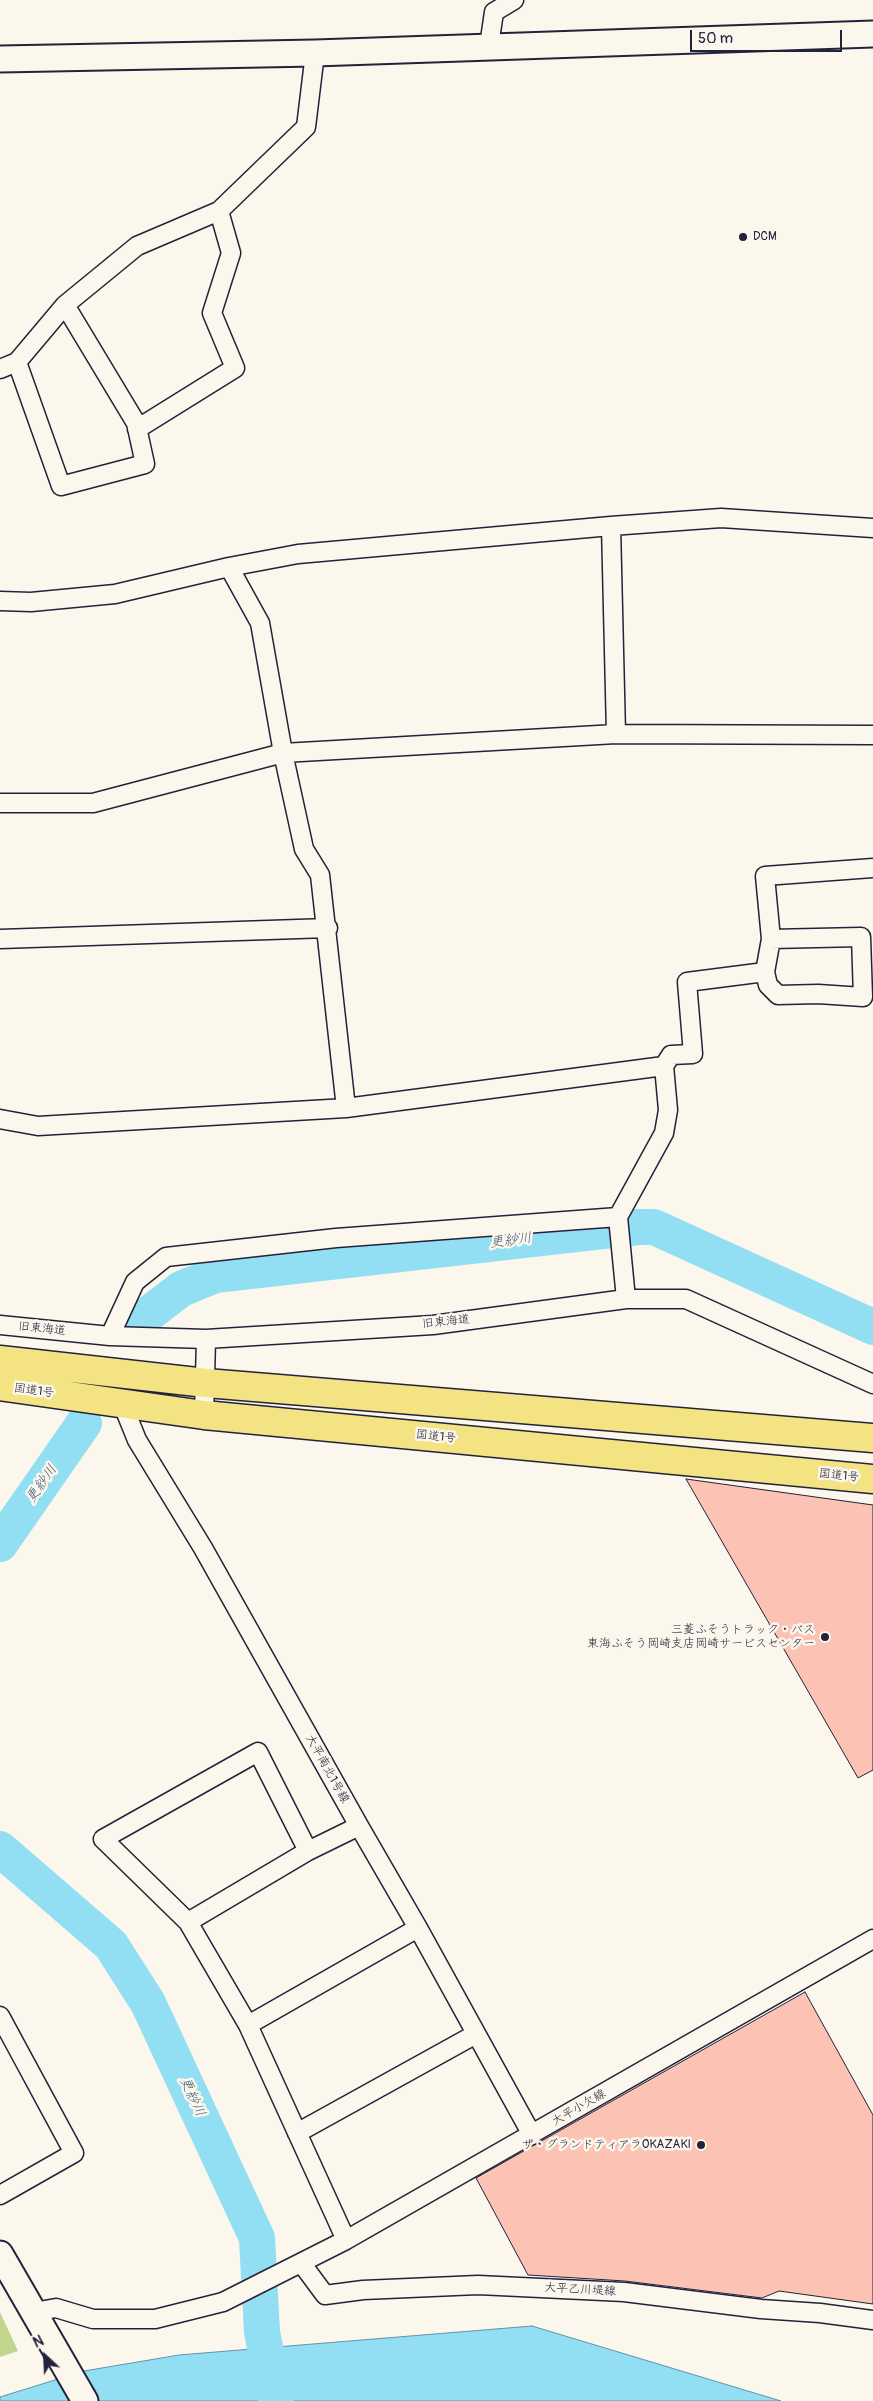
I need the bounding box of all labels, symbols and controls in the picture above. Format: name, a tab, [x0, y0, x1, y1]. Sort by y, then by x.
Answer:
scale bar	[693, 20, 846, 52]
text: 50 m	[698, 29, 733, 48]
place label: DCM	[753, 230, 777, 244]
marker: DCM	[737, 231, 749, 243]
water label: 更紗川	[489, 1230, 533, 1252]
street label: 旧東海道	[421, 1312, 471, 1332]
street label: 旧東海道	[17, 1319, 67, 1339]
street label: 国道1号	[13, 1381, 55, 1401]
street label: 国道1号	[415, 1428, 457, 1446]
water label: 更紗川	[23, 1462, 61, 1506]
street label: 国道1号	[818, 1467, 860, 1485]
place label: 三菱ふそうトラック・バス 東海ふそう岡崎支店岡崎サービスセンター	[587, 1623, 815, 1651]
marker: 三菱ふそうトラック・バス 東海ふそう岡崎支店岡崎サービスセンター	[819, 1631, 831, 1643]
street label: 大平南北1号線	[302, 1732, 352, 1806]
water label: 更紗川	[176, 2074, 208, 2120]
street label: 大平小欠線	[549, 2087, 609, 2129]
place label: ザ・グランドティアラOKAZAKI	[522, 2138, 691, 2152]
marker: ザ・グランドティアラOKAZAKI	[695, 2139, 707, 2151]
street label: 大平乙川堤線	[544, 2281, 616, 2299]
north arrow	[20, 2331, 70, 2381]
text: N	[31, 2332, 46, 2352]

